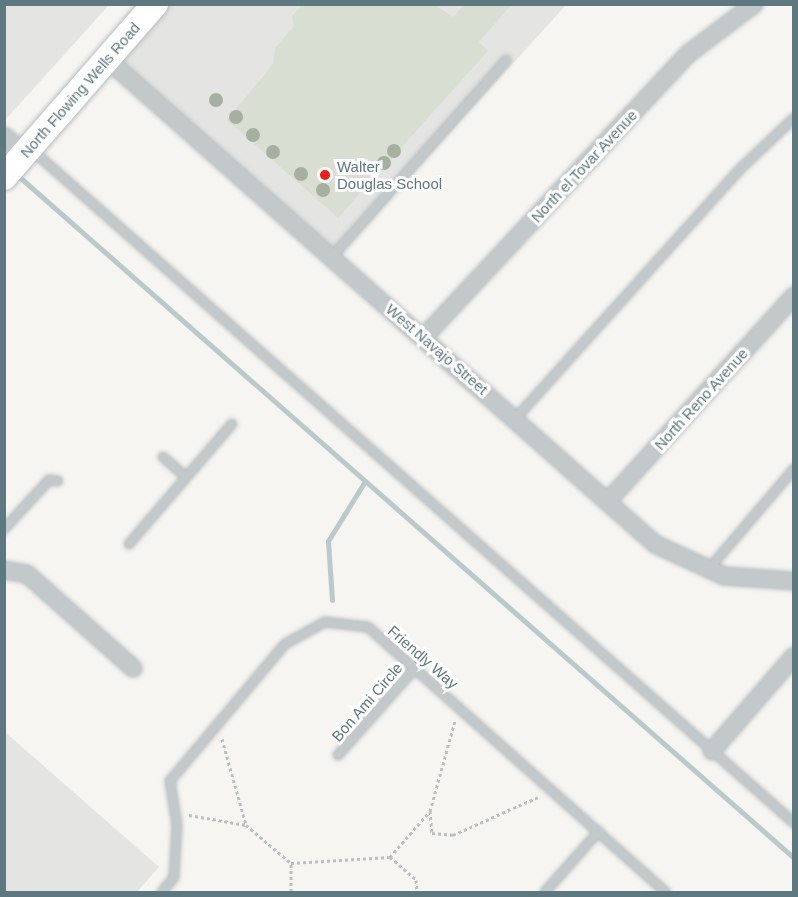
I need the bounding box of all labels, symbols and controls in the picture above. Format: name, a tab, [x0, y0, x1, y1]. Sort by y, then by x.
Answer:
street label: North Flowing Wells Road	[16, 19, 144, 161]
street label: North el Tovar Avenue	[527, 106, 641, 226]
place label: Walter Douglas School	[337, 157, 442, 192]
marker: Walter Douglas School	[318, 168, 332, 182]
street label: West Navajo Street	[382, 300, 492, 398]
street label: North Reno Avenue	[650, 344, 752, 454]
street label: Friendly Way	[384, 622, 462, 692]
street label: Bon Ami Circle	[328, 659, 406, 745]

